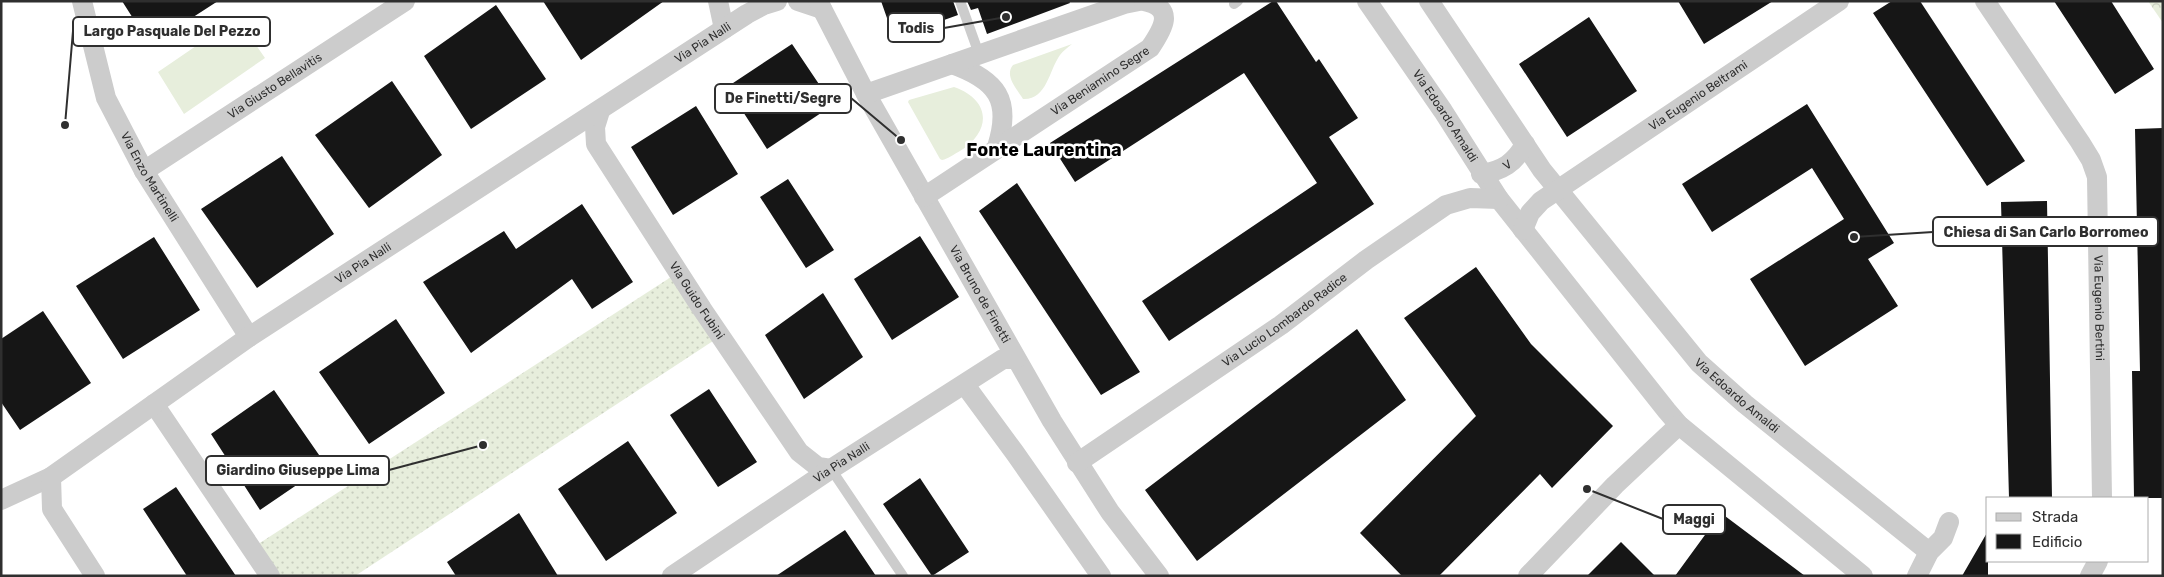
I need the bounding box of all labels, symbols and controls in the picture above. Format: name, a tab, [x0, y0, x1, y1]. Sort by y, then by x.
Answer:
callout: Todis	[888, 13, 944, 42]
callout: Largo Pasquale Del Pezzo	[73, 17, 270, 46]
street label: Via Pia Nalli	[672, 19, 734, 66]
text: Todis	[898, 20, 935, 37]
text: Largo Pasquale Del Pezzo	[84, 23, 260, 40]
street label: Via Beniamino Segre	[1048, 43, 1152, 118]
street label: Via Giusto Bellavitis	[225, 50, 325, 122]
street label: Via Eugenio Beltrami	[1646, 57, 1750, 134]
street label: Via Edoardo Amaldi	[1410, 67, 1481, 165]
callout: De Finetti/Segre	[715, 84, 851, 113]
text: De Finetti/Segre	[725, 90, 841, 107]
street label: Via Enzo Martinelli	[118, 129, 181, 224]
district label: Fonte Laurentina	[966, 139, 1122, 161]
street label: V	[1500, 157, 1515, 173]
callout: Chiesa di San Carlo Borromeo	[1933, 217, 2158, 246]
text: Chiesa di San Carlo Borromeo	[1944, 224, 2148, 241]
street label: Via Pia Nalli	[332, 240, 394, 286]
street label: Via Bruno de Finetti	[947, 243, 1013, 346]
street label: Via Eugenio Bertini	[2091, 255, 2107, 361]
street label: Via Guido Fubini	[666, 259, 728, 342]
street label: Via Lucio Lombardo Radice	[1219, 270, 1350, 370]
street label: Via Edoardo Amaldi	[1691, 355, 1782, 436]
street label: Via Pia Nalli	[811, 439, 872, 486]
callout: Giardino Giuseppe Lima	[206, 456, 389, 485]
text: Giardino Giuseppe Lima	[216, 462, 380, 479]
legend	[1986, 497, 2149, 562]
callout: Maggi	[1663, 505, 1725, 534]
text: Strada	[2032, 508, 2078, 526]
text: Maggi	[1673, 511, 1715, 528]
text: Edificio	[2032, 533, 2082, 551]

